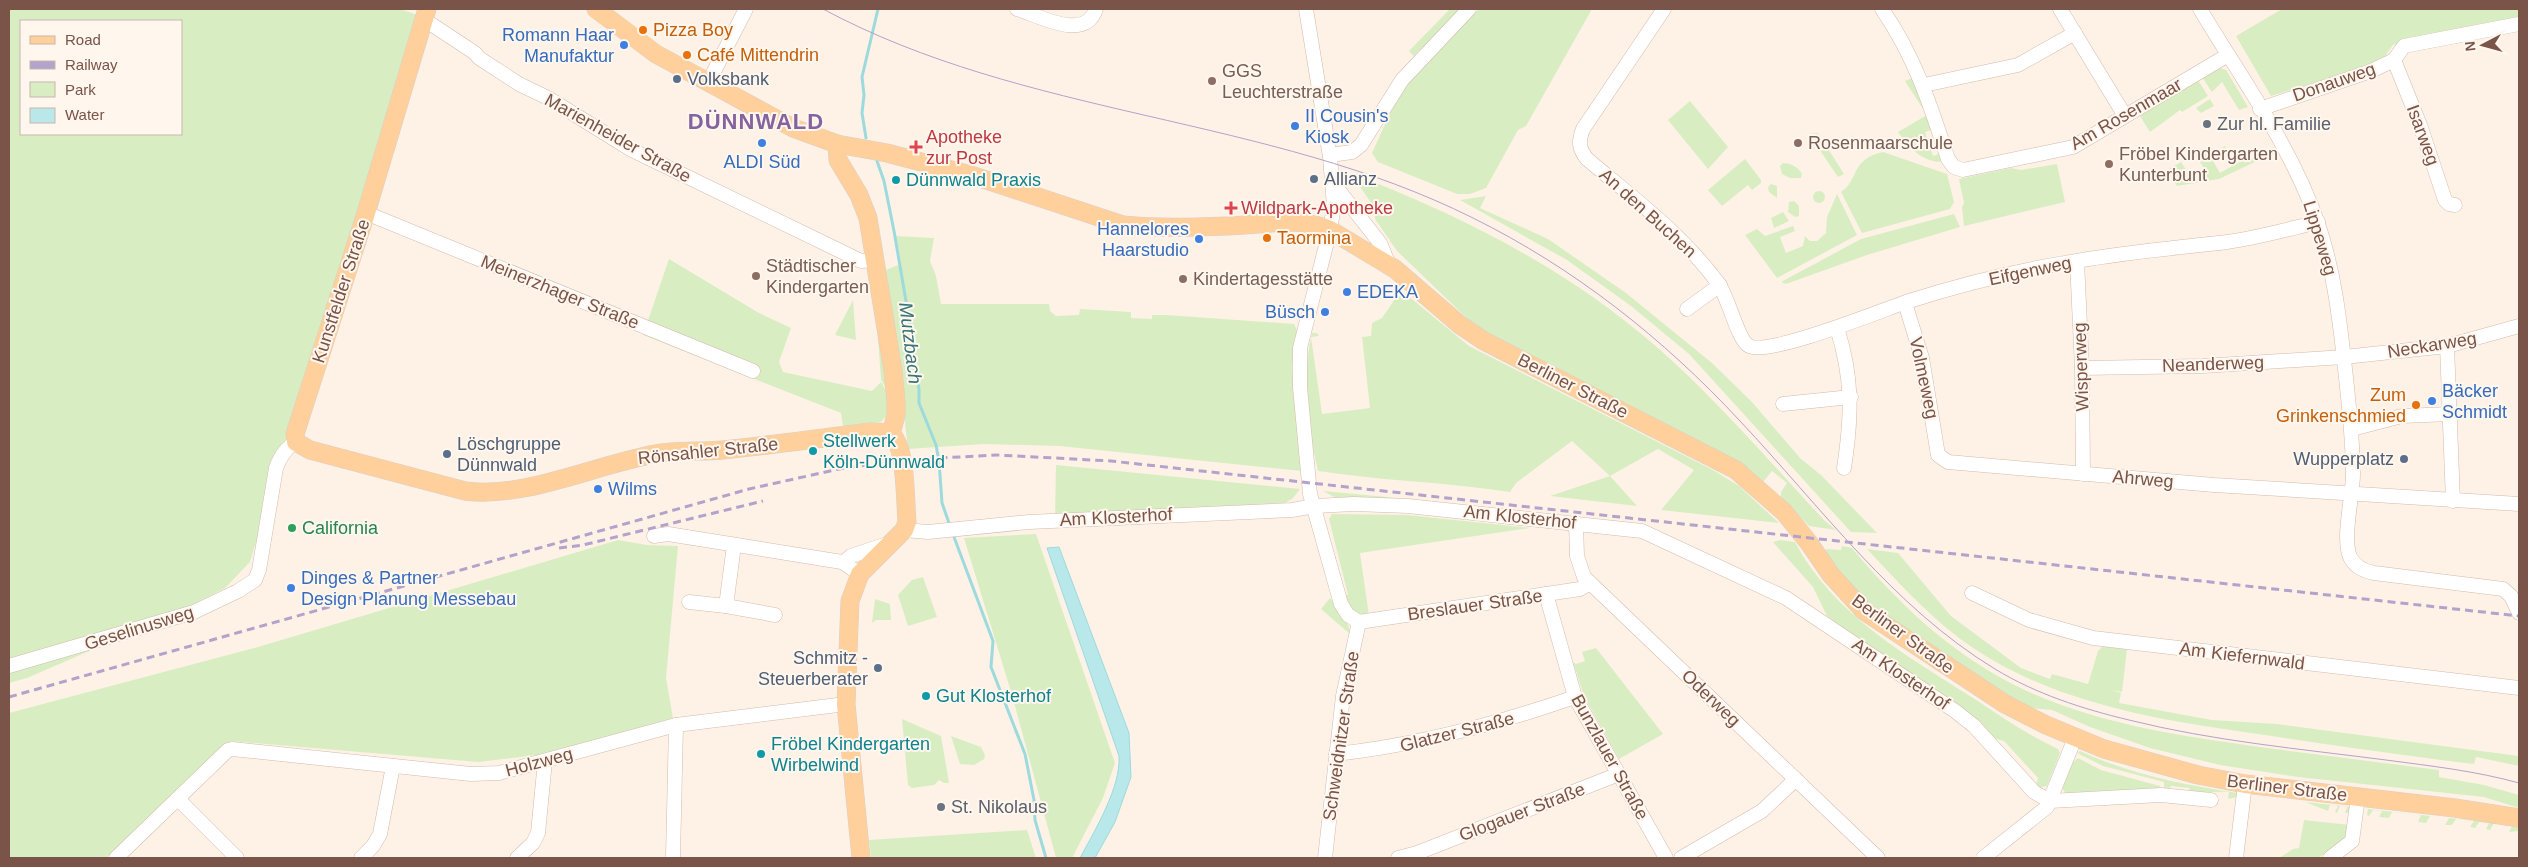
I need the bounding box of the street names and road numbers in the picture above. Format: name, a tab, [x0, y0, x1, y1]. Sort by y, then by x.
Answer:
street label: Donauweg	[2290, 59, 2378, 105]
street label: Am Rosenmaar	[2067, 74, 2185, 154]
street label: Marienheider Straße	[541, 89, 695, 187]
street label: Isarweg	[2403, 102, 2443, 168]
street label: An den Buchen	[1596, 164, 1700, 262]
street label: Lippeweg	[2299, 198, 2341, 278]
street label: Kunstfelder Straße	[308, 217, 374, 365]
street label: Meinerzhager Straße	[478, 251, 642, 333]
street label: Eifgenweg	[1987, 252, 2073, 290]
street label: Wisperweg	[2069, 322, 2093, 412]
street label: Neckarweg	[2386, 328, 2478, 362]
street label: Volmeweg	[1906, 335, 1942, 421]
street label: Berliner Straße	[1515, 350, 1631, 422]
street label: Neanderweg	[2162, 352, 2264, 376]
street label: Rönsahler Straße	[637, 434, 779, 468]
street label: Ahrweg	[2112, 466, 2174, 492]
street label: Am Klosterhof	[1463, 501, 1578, 533]
street label: Am Klosterhof	[1059, 504, 1174, 530]
street label: Breslauer Straße	[1406, 586, 1544, 624]
street label: Berliner Straße	[1848, 590, 1958, 678]
street label: Geselinusweg	[82, 602, 196, 654]
street label: Am Klosterhof	[1849, 634, 1954, 714]
street label: Am Kiefernwald	[2178, 638, 2306, 674]
street label: Schweidnitzer Straße	[1319, 650, 1363, 822]
street label: Oderweg	[1678, 665, 1744, 731]
street label: Bunzlauer Straße	[1567, 691, 1653, 823]
street label: Glatzer Straße	[1398, 708, 1516, 756]
street label: Holzweg	[503, 743, 575, 781]
street label: Berliner Straße	[2226, 771, 2348, 805]
street label: Glogauer Straße	[1456, 779, 1588, 845]

